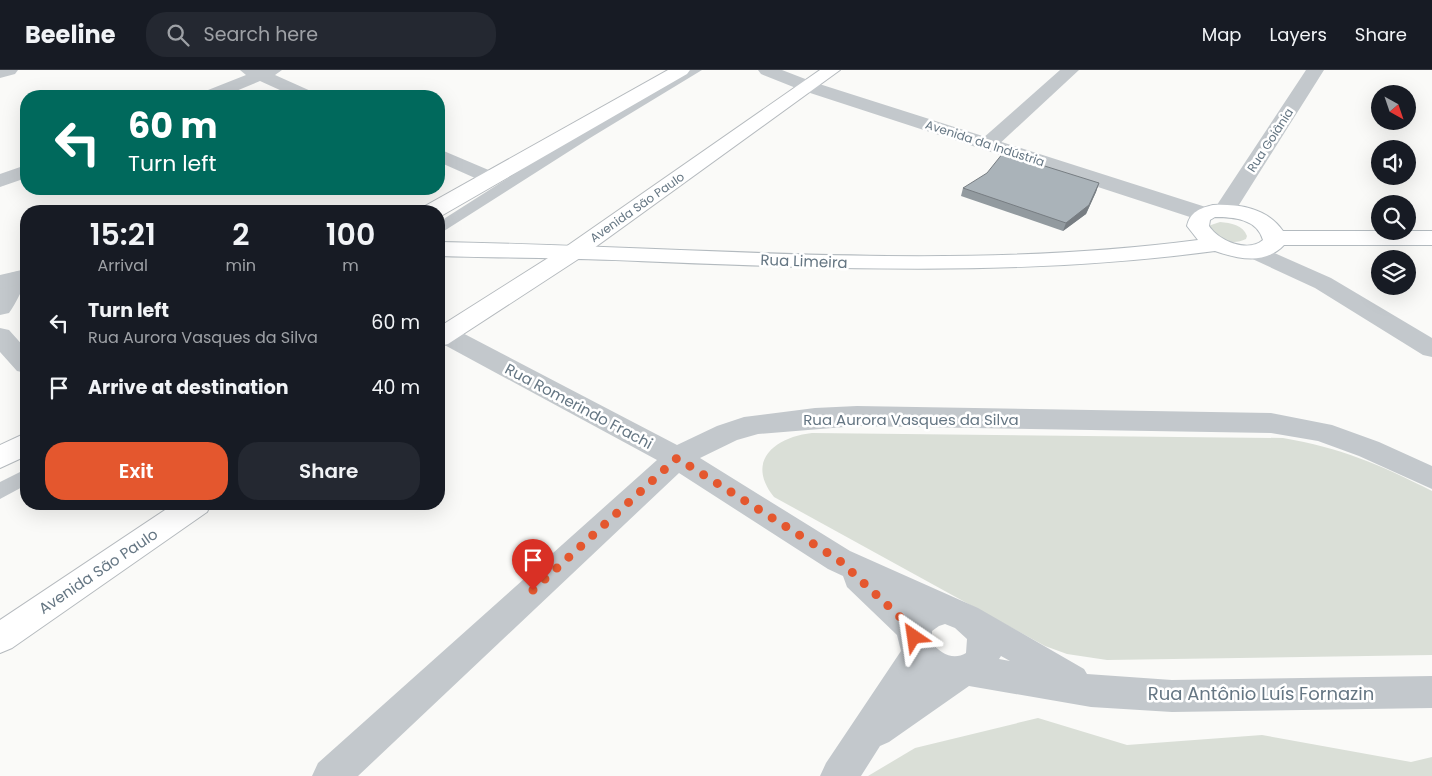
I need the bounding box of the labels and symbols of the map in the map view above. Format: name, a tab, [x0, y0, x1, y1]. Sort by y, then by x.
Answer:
north arrow	[1371, 85, 1416, 130]
street label: Rua Goiânia	[1243, 105, 1297, 175]
street label: Avenida da Indústria	[923, 116, 1047, 170]
street label: Avenida São Paulo	[586, 168, 688, 246]
street label: Rua Limeira	[760, 249, 848, 273]
street label: Rua Romerindo Frachi	[501, 358, 657, 454]
street label: Rua Aurora Vasques da Silva	[803, 409, 1019, 430]
street label: Avenida São Paulo	[34, 523, 162, 619]
pin	[512, 539, 554, 590]
position arrow	[887, 610, 939, 662]
street label: Rua Antônio Luís Fornazin	[1148, 681, 1374, 706]

